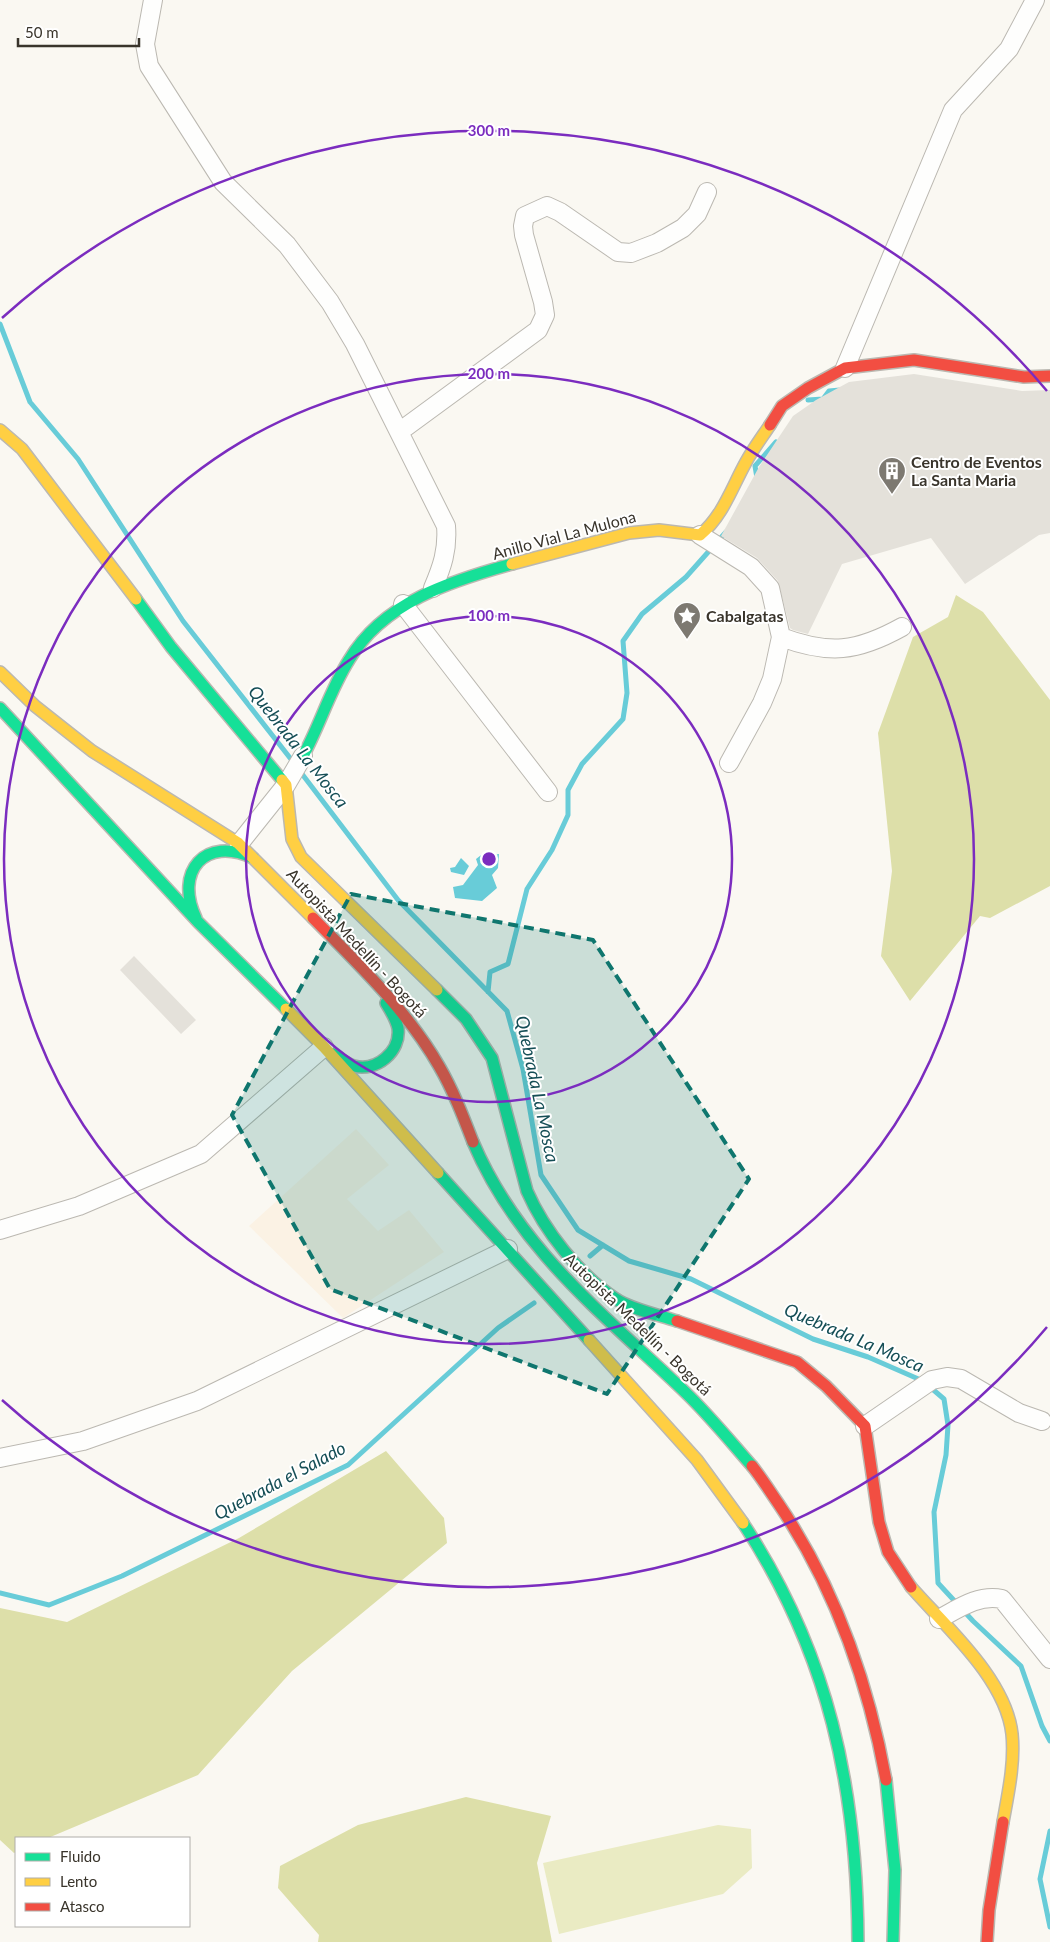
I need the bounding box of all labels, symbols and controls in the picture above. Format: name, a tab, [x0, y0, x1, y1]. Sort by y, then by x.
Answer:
scale bar	[18, 15, 139, 47]
text: 50 m	[25, 23, 59, 41]
text: 300 m	[468, 121, 510, 139]
text: 200 m	[468, 364, 510, 382]
place label: Centro de Eventos La Santa Maria	[911, 452, 1042, 489]
building icon: Centro de Eventos La Santa Maria	[877, 456, 907, 495]
street label: Anillo Vial La Mulona	[490, 506, 638, 563]
place icon: Cabalgatas	[672, 601, 702, 640]
text: 100 m	[468, 606, 510, 624]
place label: Cabalgatas	[706, 606, 783, 625]
water label: Quebrada La Mosca	[244, 681, 353, 812]
centre of rings	[480, 850, 498, 868]
street label: Autopista Medellín - Bogotá	[283, 864, 431, 1021]
water label: Quebrada La Mosca	[512, 1013, 564, 1164]
street label: Autopista Medellín - Bogotá	[561, 1248, 716, 1399]
water label: Quebrada La Mosca	[781, 1298, 928, 1376]
water label: Quebrada el Salado	[210, 1436, 349, 1524]
legend	[15, 1837, 190, 1927]
text: Fluido	[60, 1847, 101, 1865]
text: Lento	[60, 1872, 97, 1890]
text: Atasco	[60, 1897, 105, 1915]

